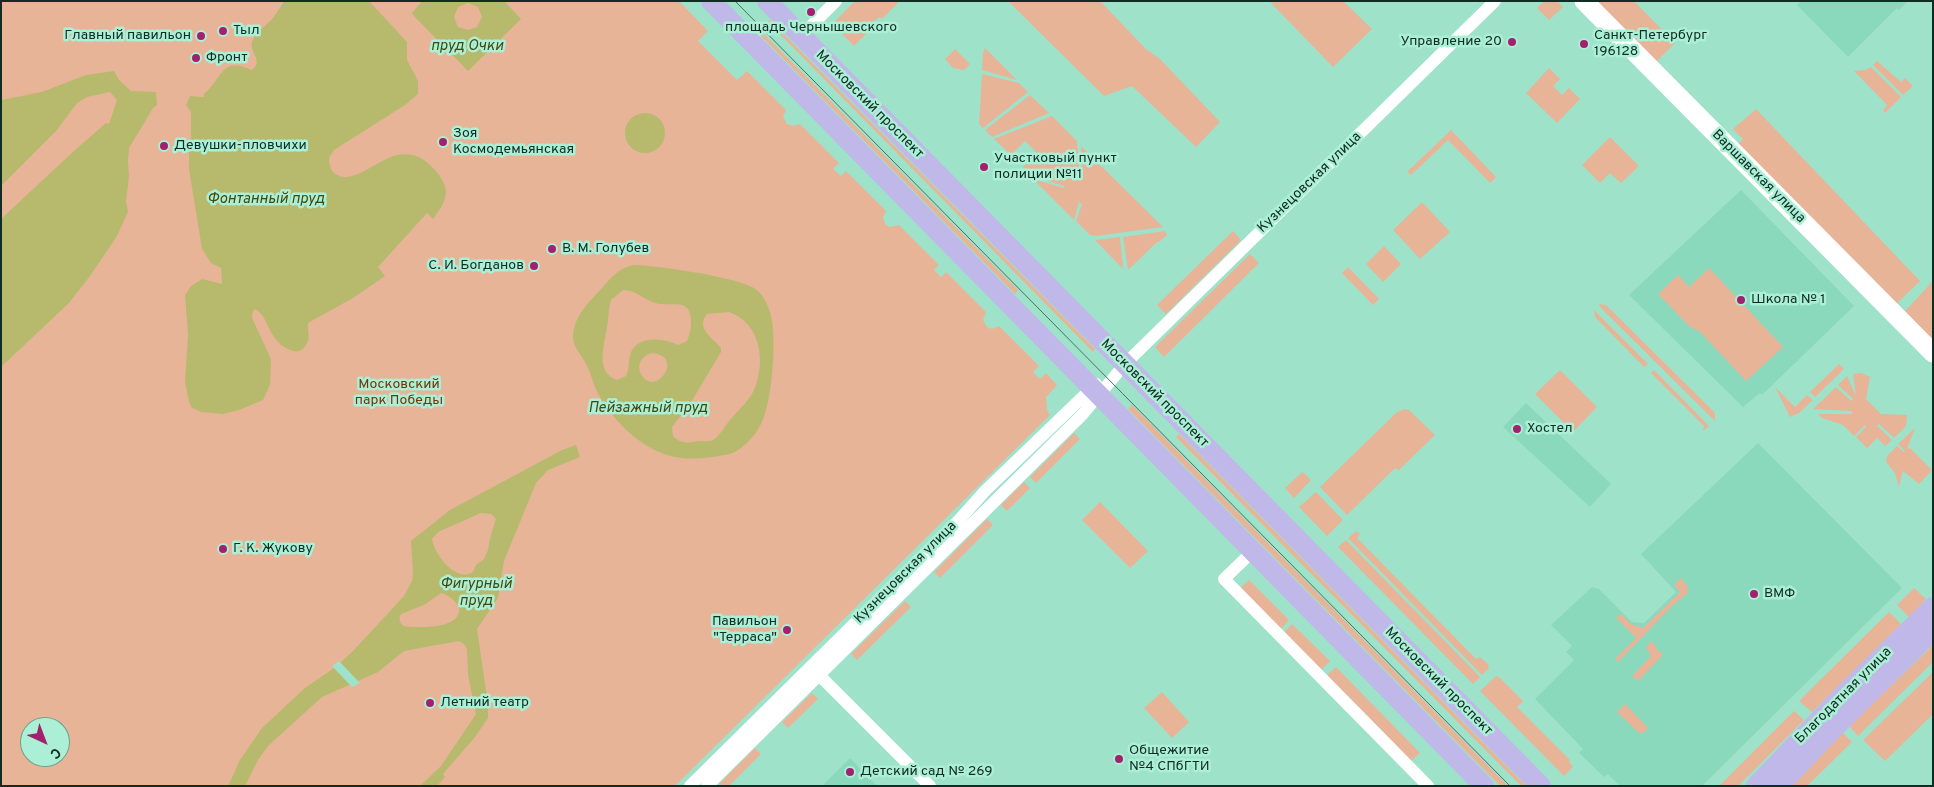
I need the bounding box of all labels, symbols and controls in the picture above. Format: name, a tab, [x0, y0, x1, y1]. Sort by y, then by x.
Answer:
marker: площадь Чернышевского	[805, 6, 817, 18]
place label: площадь Чернышевского	[725, 20, 897, 36]
place label: Тыл	[233, 23, 259, 39]
marker: Тыл	[217, 25, 229, 37]
place label: Главный павильон	[64, 28, 191, 44]
place label: Санкт-Петербург 196128	[1594, 28, 1707, 60]
marker: Главный павильон	[195, 30, 207, 42]
place label: Управление 20	[1400, 34, 1502, 50]
marker: Управление 20	[1506, 36, 1518, 48]
water label: пруд Очки	[431, 38, 503, 56]
marker: Санкт-Петербург 196128	[1578, 38, 1590, 50]
street label: Московский проспект	[811, 47, 927, 163]
place label: Фронт	[206, 50, 248, 66]
marker: Фронт	[190, 52, 202, 64]
place label: Зоя Космодемьянская	[453, 126, 574, 158]
street label: Варшавская улица	[1708, 127, 1808, 227]
street label: Кузнецовская улица	[1255, 129, 1365, 237]
marker: Зоя Космодемьянская	[437, 136, 449, 148]
place label: Девушки-пловчихи	[174, 138, 307, 154]
marker: Девушки-пловчихи	[158, 140, 170, 152]
place label: Участковый пункт полиции №11	[994, 151, 1117, 184]
marker: Участковый пункт полиции №11	[978, 161, 990, 173]
water label: Фонтанный пруд	[207, 191, 325, 209]
place label: В. М. Голубев	[562, 241, 649, 257]
marker: В. М. Голубев	[546, 243, 558, 255]
place label: С. И. Богданов	[428, 258, 524, 274]
marker: С. И. Богданов	[528, 260, 540, 272]
place label: Школа № 1	[1751, 292, 1826, 308]
marker: Школа № 1	[1735, 294, 1747, 306]
street label: Московский проспект	[1096, 336, 1212, 452]
park label: Московский парк Победы	[355, 377, 443, 410]
water label: Пейзажный пруд	[588, 400, 708, 418]
place label: Хостел	[1527, 421, 1573, 437]
marker: Хостел	[1511, 423, 1523, 435]
street label: Кузнецовская улица	[851, 518, 961, 628]
place label: Г. К. Жукову	[233, 541, 313, 557]
marker: Г. К. Жукову	[217, 543, 229, 555]
water label: Фигурный пруд	[440, 576, 512, 611]
place label: ВМФ	[1764, 586, 1795, 602]
marker: ВМФ	[1748, 588, 1760, 600]
place label: Павильон "Терраса"	[712, 614, 777, 646]
marker: Павильон "Терраса"	[781, 624, 793, 636]
street label: Московский проспект	[1380, 624, 1496, 740]
street label: Благодатная улица	[1792, 644, 1896, 748]
place label: Летний театр	[440, 695, 529, 711]
marker: Летний театр	[424, 697, 436, 709]
north arrow	[20, 717, 70, 767]
text: С	[46, 743, 64, 762]
place label: Общежитие №4 СПбГТИ	[1129, 743, 1210, 776]
marker: Общежитие №4 СПбГТИ	[1113, 753, 1125, 765]
place label: Детский сад № 269	[860, 764, 993, 780]
marker: Детский сад № 269	[844, 766, 856, 778]

